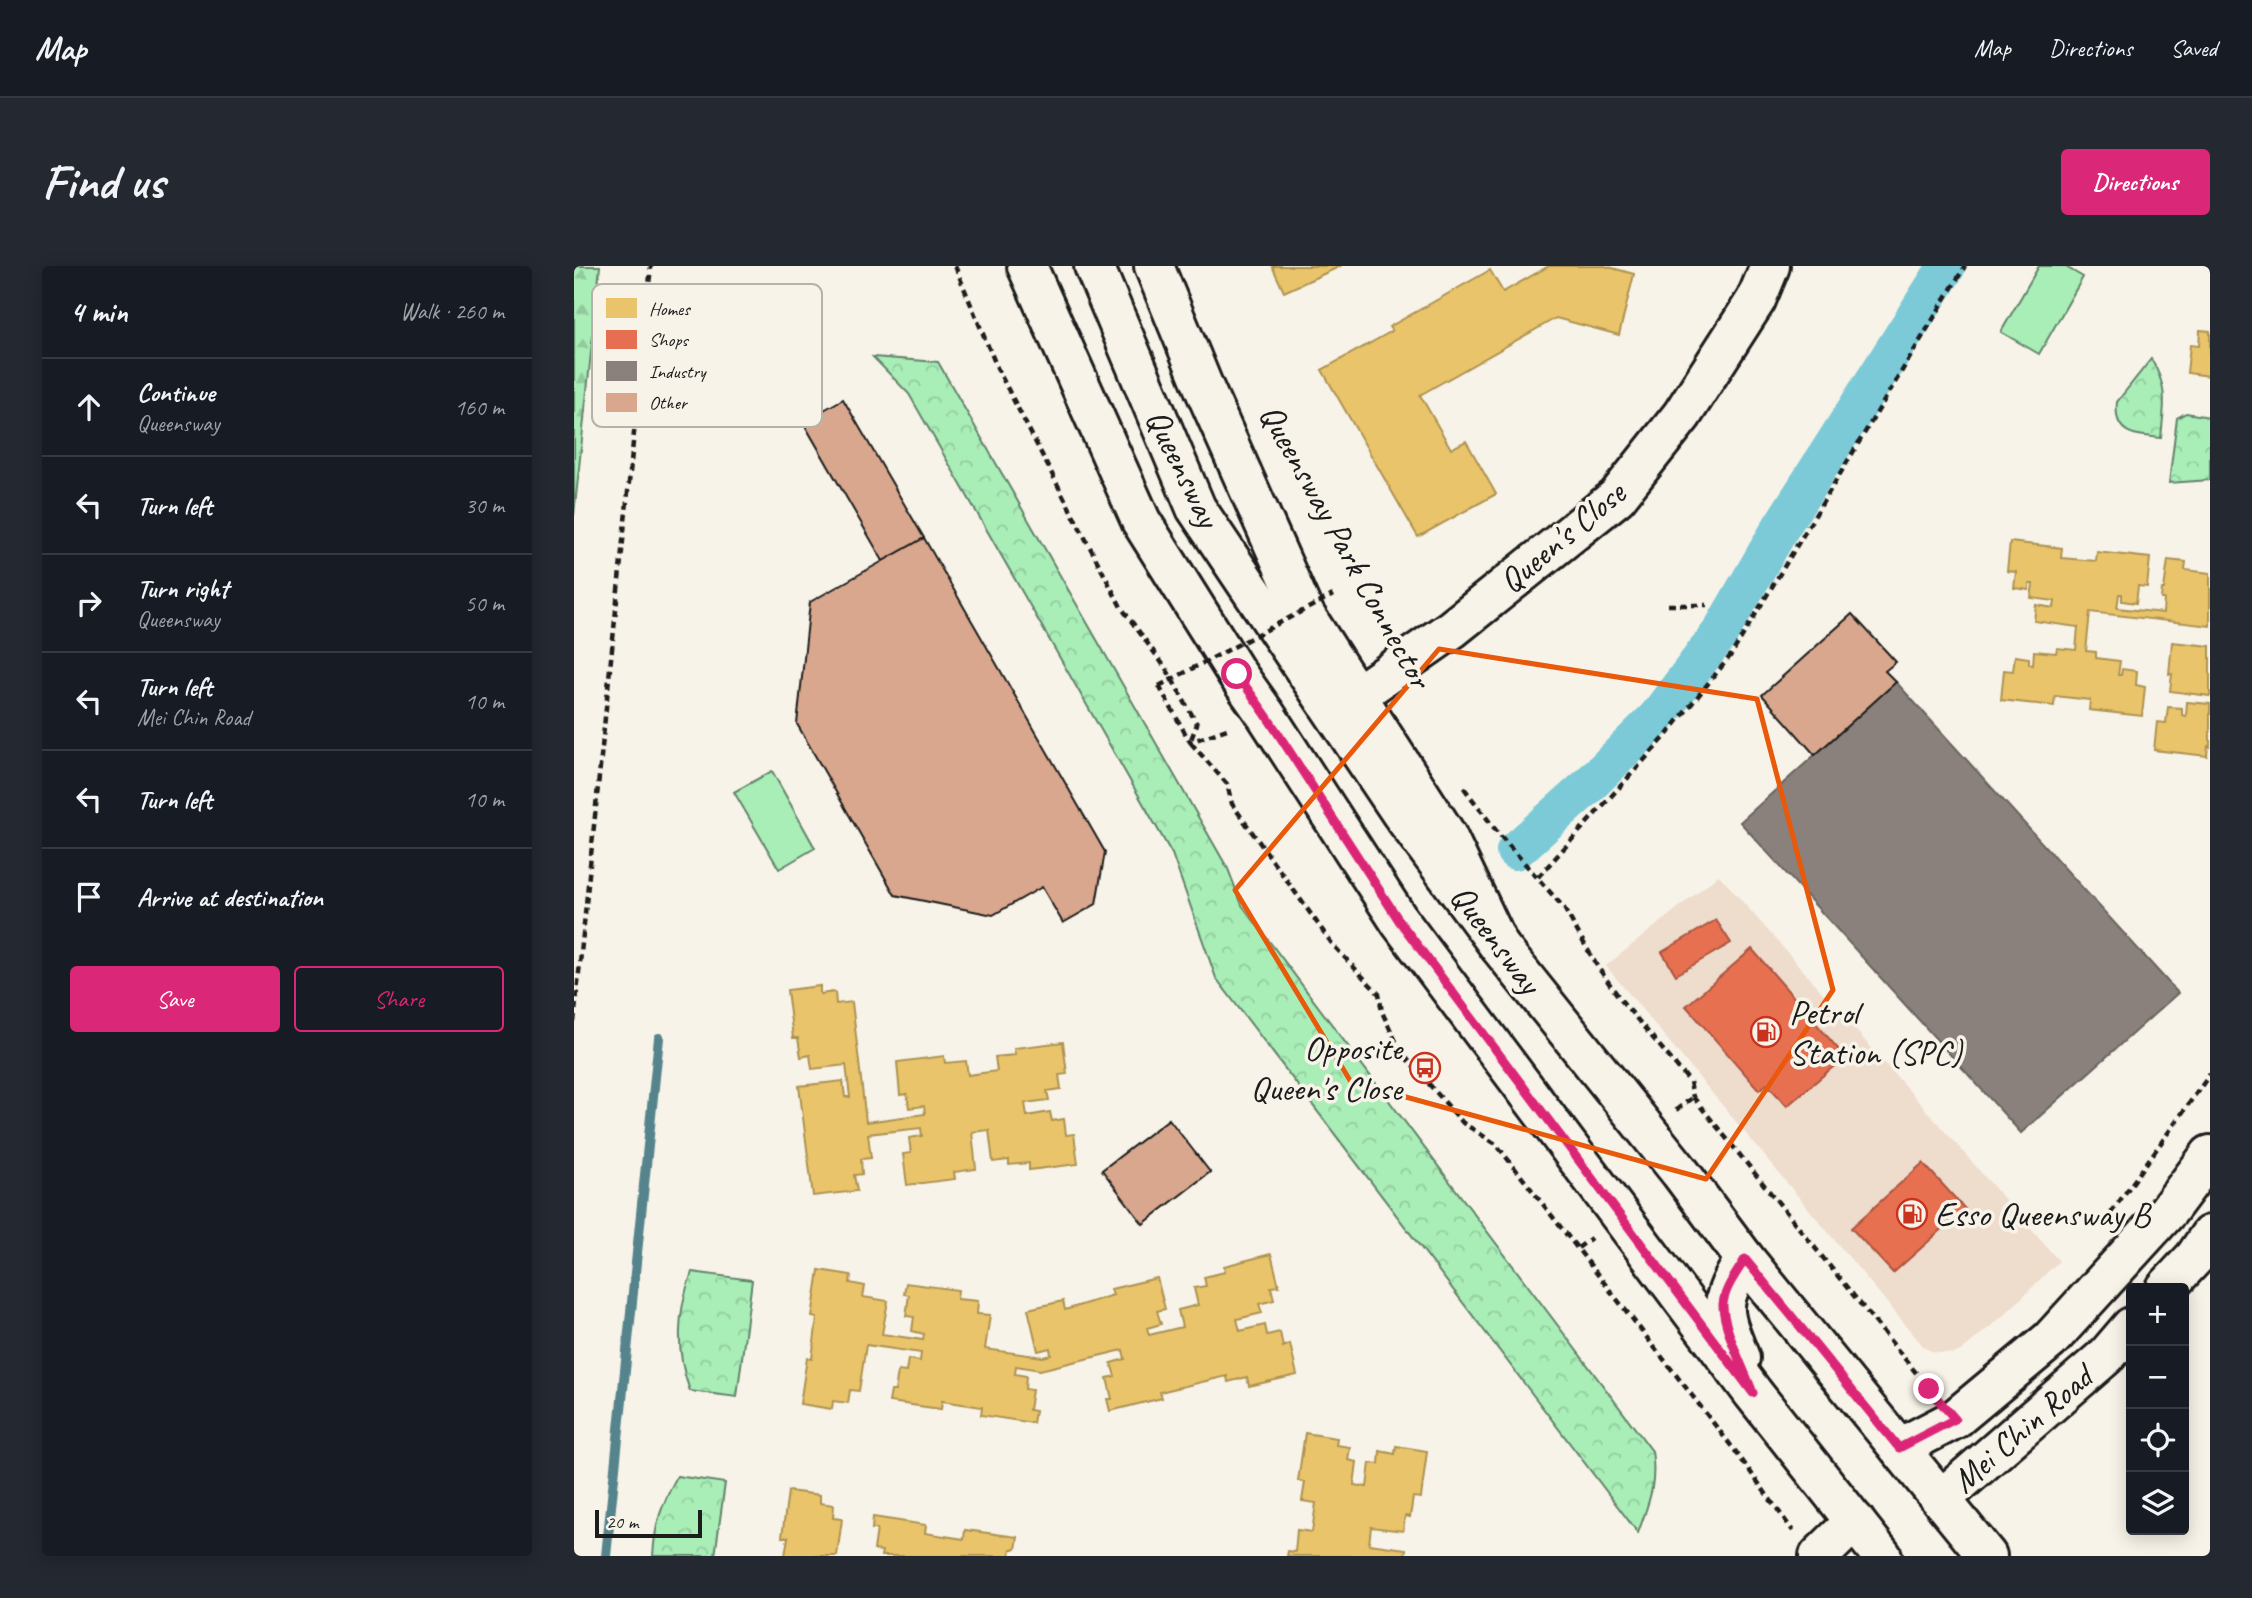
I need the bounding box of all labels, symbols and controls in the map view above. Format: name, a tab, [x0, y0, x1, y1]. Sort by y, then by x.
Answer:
text: Map	[35, 27, 86, 69]
text: Map	[1974, 33, 2011, 63]
text: Directions	[2049, 33, 2132, 63]
text: Saved	[2170, 33, 2217, 63]
button: Directions	[2061, 149, 2210, 215]
text: Find us	[42, 151, 164, 213]
legend	[592, 284, 822, 427]
text: 4 min	[70, 293, 127, 331]
text: Walk · 260 m	[400, 297, 504, 326]
text: Homes	[649, 297, 691, 321]
text: Shops	[649, 328, 689, 352]
text: Industry	[649, 360, 707, 384]
text: Continue	[137, 376, 215, 409]
icon: ahead	[70, 388, 108, 426]
text: Other	[649, 391, 689, 415]
text: 160 m	[455, 393, 504, 422]
street label: Queensway Park Connector	[1249, 396, 1444, 698]
street label: Queensway	[1135, 402, 1232, 537]
text: Queensway	[137, 409, 220, 438]
street label: Queen's Close	[1489, 469, 1637, 603]
icon: left	[70, 486, 108, 524]
text: Turn left	[137, 489, 212, 522]
text: 30 m	[465, 491, 504, 520]
text: Turn right	[137, 572, 228, 605]
icon: right	[70, 584, 108, 622]
text: 50 m	[465, 589, 504, 618]
text: Queensway	[137, 605, 220, 634]
route start	[1221, 658, 1252, 689]
text: Turn left	[137, 670, 212, 703]
icon: left	[70, 682, 108, 720]
text: 10 m	[465, 687, 504, 716]
text: Mei Chin Road	[137, 703, 250, 732]
icon: left	[70, 780, 108, 818]
text: Turn left	[137, 783, 212, 816]
text: 10 m	[465, 785, 504, 814]
street label: Queensway	[1440, 875, 1554, 1005]
icon: arrive	[70, 878, 108, 916]
text: Arrive at destination	[137, 881, 323, 914]
button: Save	[70, 966, 280, 1032]
button: Share	[294, 966, 504, 1032]
place label: Petrol Station (SPC)	[1789, 990, 1964, 1075]
fuel station icon: Petrol Station (SPC)	[1749, 1015, 1783, 1049]
place label: Opposite Queen's Close	[1250, 1026, 1405, 1111]
bus stop icon: Opposite Queen's Close	[1408, 1051, 1442, 1085]
place label: Esso Queensway B	[1935, 1192, 2153, 1237]
fuel station icon: Esso Queensway B	[1895, 1197, 1929, 1231]
map controls	[2126, 1283, 2189, 1535]
button: +	[2126, 1283, 2189, 1346]
button: −	[2126, 1346, 2189, 1409]
street label: Mei Chin Road	[1942, 1352, 2106, 1503]
route end	[1913, 1373, 1944, 1404]
button: locate	[2126, 1409, 2189, 1472]
button: layers	[2126, 1472, 2189, 1535]
scale bar	[595, 1507, 702, 1539]
text: 20 m	[606, 1510, 638, 1534]

